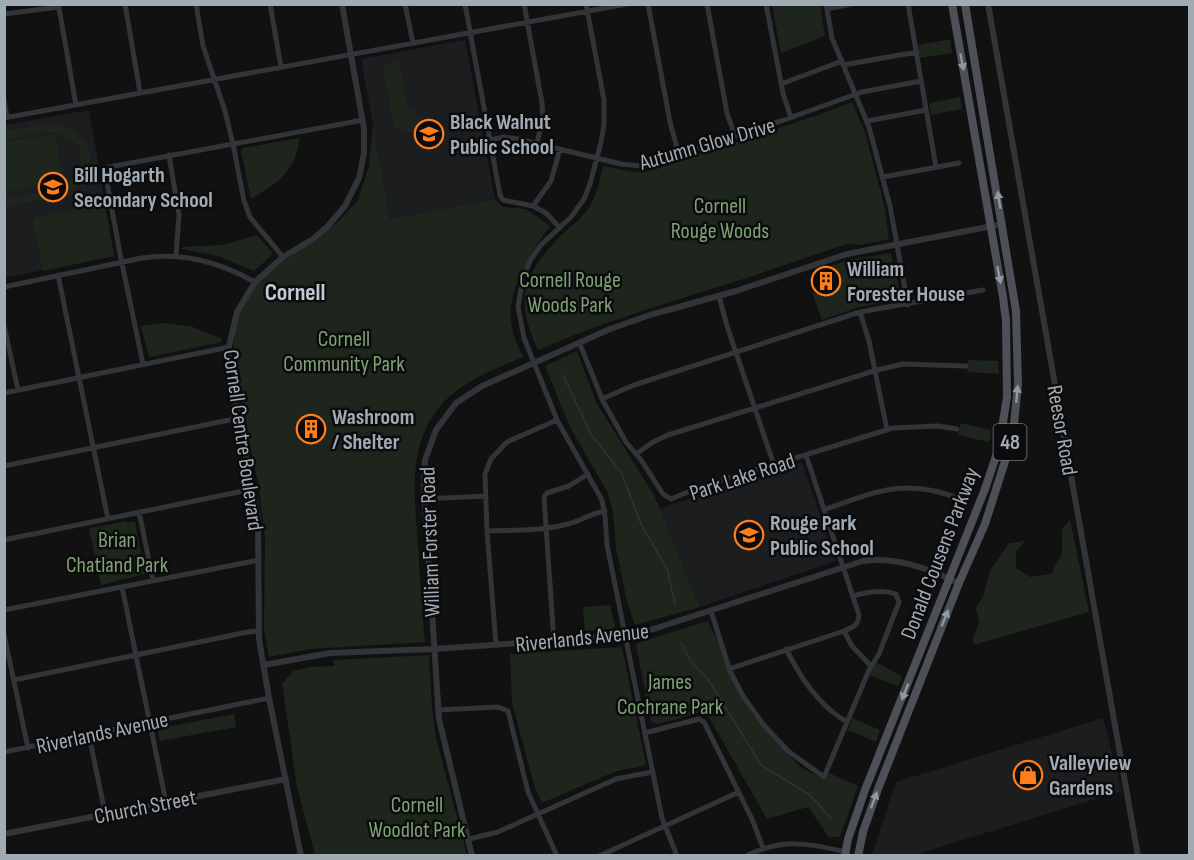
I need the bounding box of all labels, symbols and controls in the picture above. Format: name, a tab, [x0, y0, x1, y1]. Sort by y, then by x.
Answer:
one-way arrow	[958, 53, 967, 72]
place label: Black Walnut Public School	[450, 109, 554, 161]
street label: Autumn Glow Drive	[635, 112, 778, 177]
school or university icon: Black Walnut Public School	[413, 118, 445, 150]
place label: Bill Hogarth Secondary School	[74, 162, 213, 214]
school or university icon: Bill Hogarth Secondary School	[37, 171, 69, 203]
one-way arrow	[994, 190, 1003, 209]
park label: Cornell Rouge Woods	[671, 193, 769, 245]
place label: William Forester House	[847, 256, 965, 308]
building icon: William Forester House	[810, 265, 842, 297]
one-way arrow	[995, 266, 1004, 285]
park label: Cornell Rouge Woods Park	[519, 267, 621, 319]
district label: Cornell	[265, 278, 325, 307]
park label: Cornell Community Park	[283, 326, 405, 378]
street label: Cornell Centre Boulevard	[216, 348, 269, 532]
street label: Reesor Road	[1040, 383, 1083, 477]
one-way arrow	[1012, 384, 1022, 403]
place label: Washroom / Shelter	[332, 404, 414, 456]
building icon: Washroom / Shelter	[295, 413, 327, 445]
road number: 48	[994, 424, 1026, 460]
street label: Park Lake Road	[686, 448, 799, 507]
street label: Donald Cousens Parkway	[895, 463, 986, 643]
street label: William Forster Road	[414, 466, 447, 617]
place label: Rouge Park Public School	[770, 510, 874, 562]
school or university icon: Rouge Park Public School	[733, 519, 765, 551]
park label: Brian Chatland Park	[66, 527, 169, 579]
one-way arrow	[941, 609, 950, 627]
street label: Riverlands Avenue	[514, 618, 650, 659]
park label: James Cochrane Park	[617, 669, 724, 721]
one-way arrow	[899, 683, 909, 701]
street label: Riverlands Avenue	[34, 706, 171, 761]
place label: Valleyview Gardens	[1049, 750, 1132, 802]
shop icon: Valleyview Gardens	[1012, 759, 1044, 791]
street label: Church Street	[92, 784, 199, 831]
one-way arrow	[870, 790, 880, 808]
park label: Cornell Woodlot Park	[369, 792, 466, 844]

